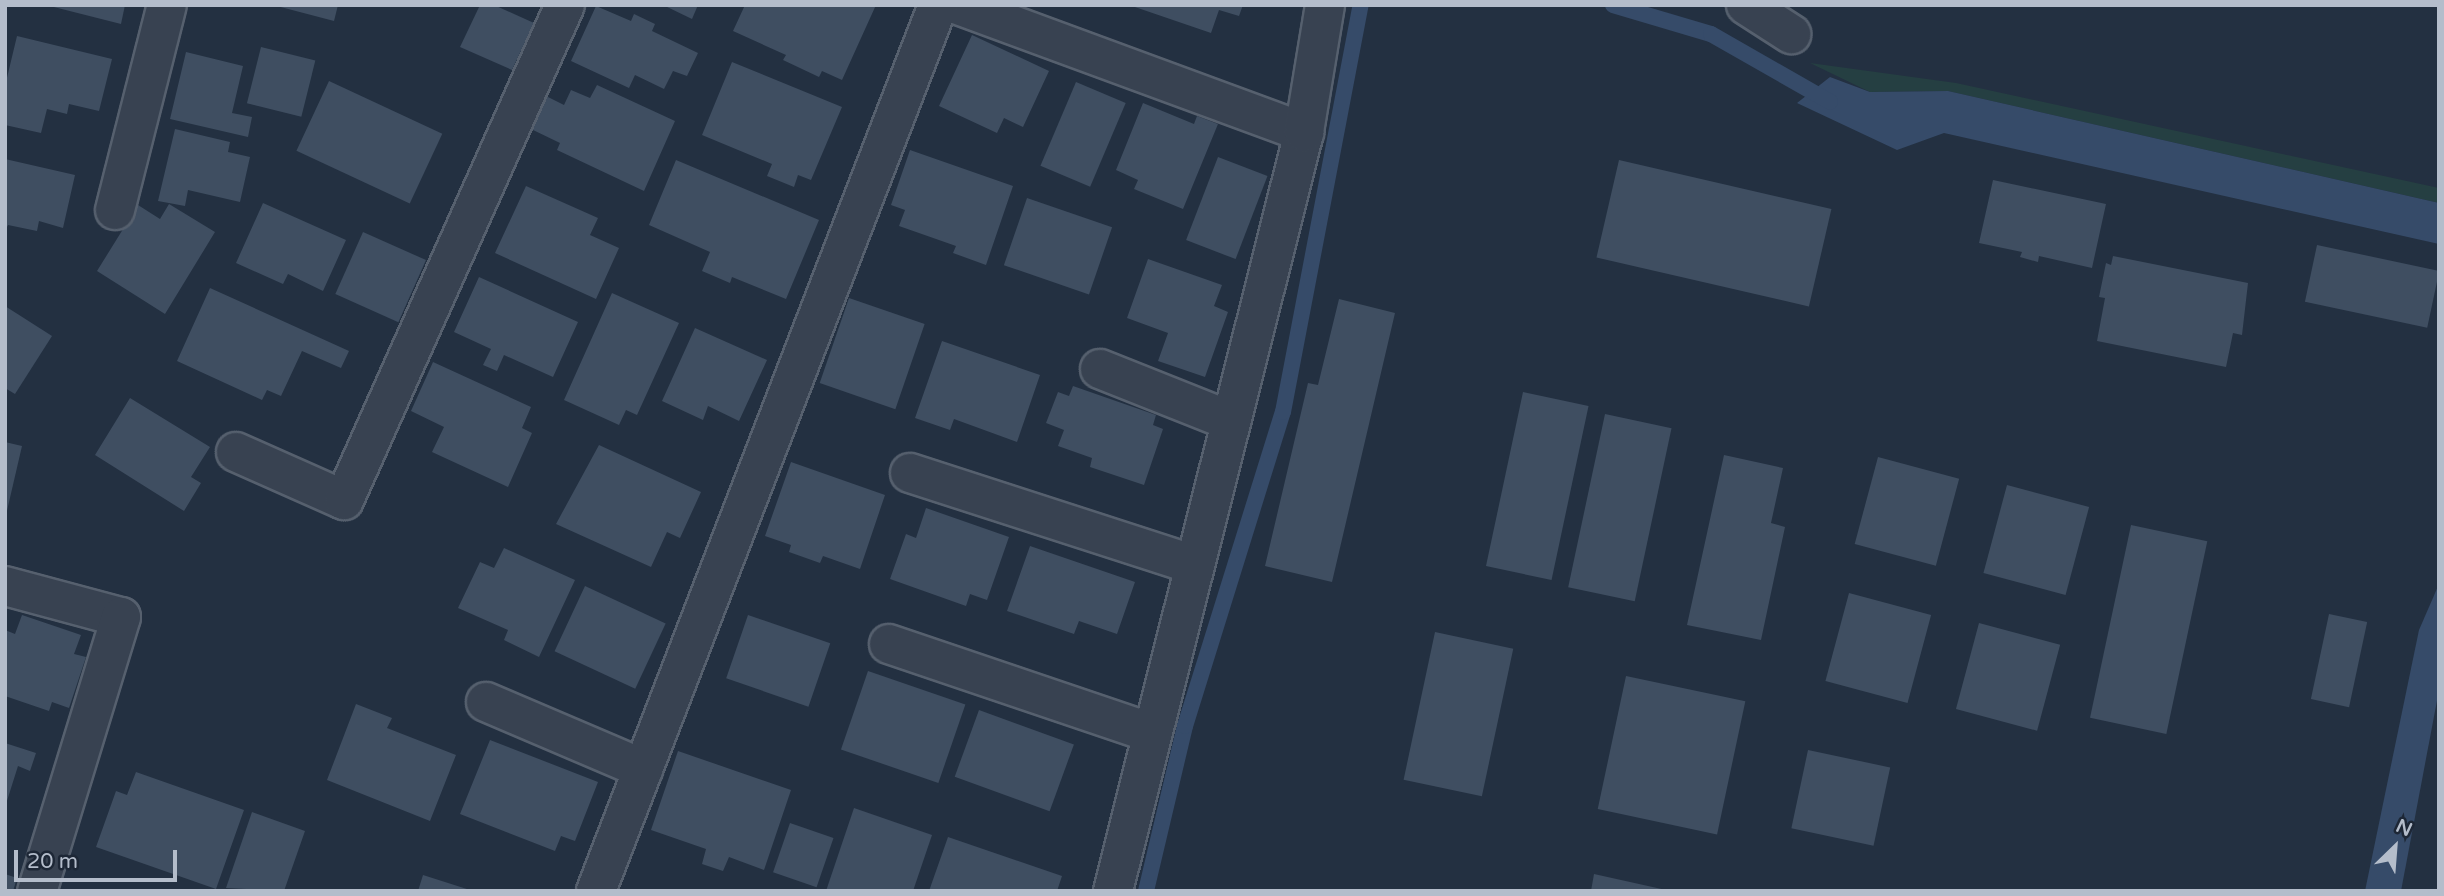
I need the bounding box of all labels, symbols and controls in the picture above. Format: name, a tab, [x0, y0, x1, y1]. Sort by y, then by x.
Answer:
north arrow	[2360, 812, 2430, 882]
text: N	[2392, 815, 2415, 841]
scale bar	[18, 836, 180, 880]
text: 20 m	[27, 849, 78, 874]

